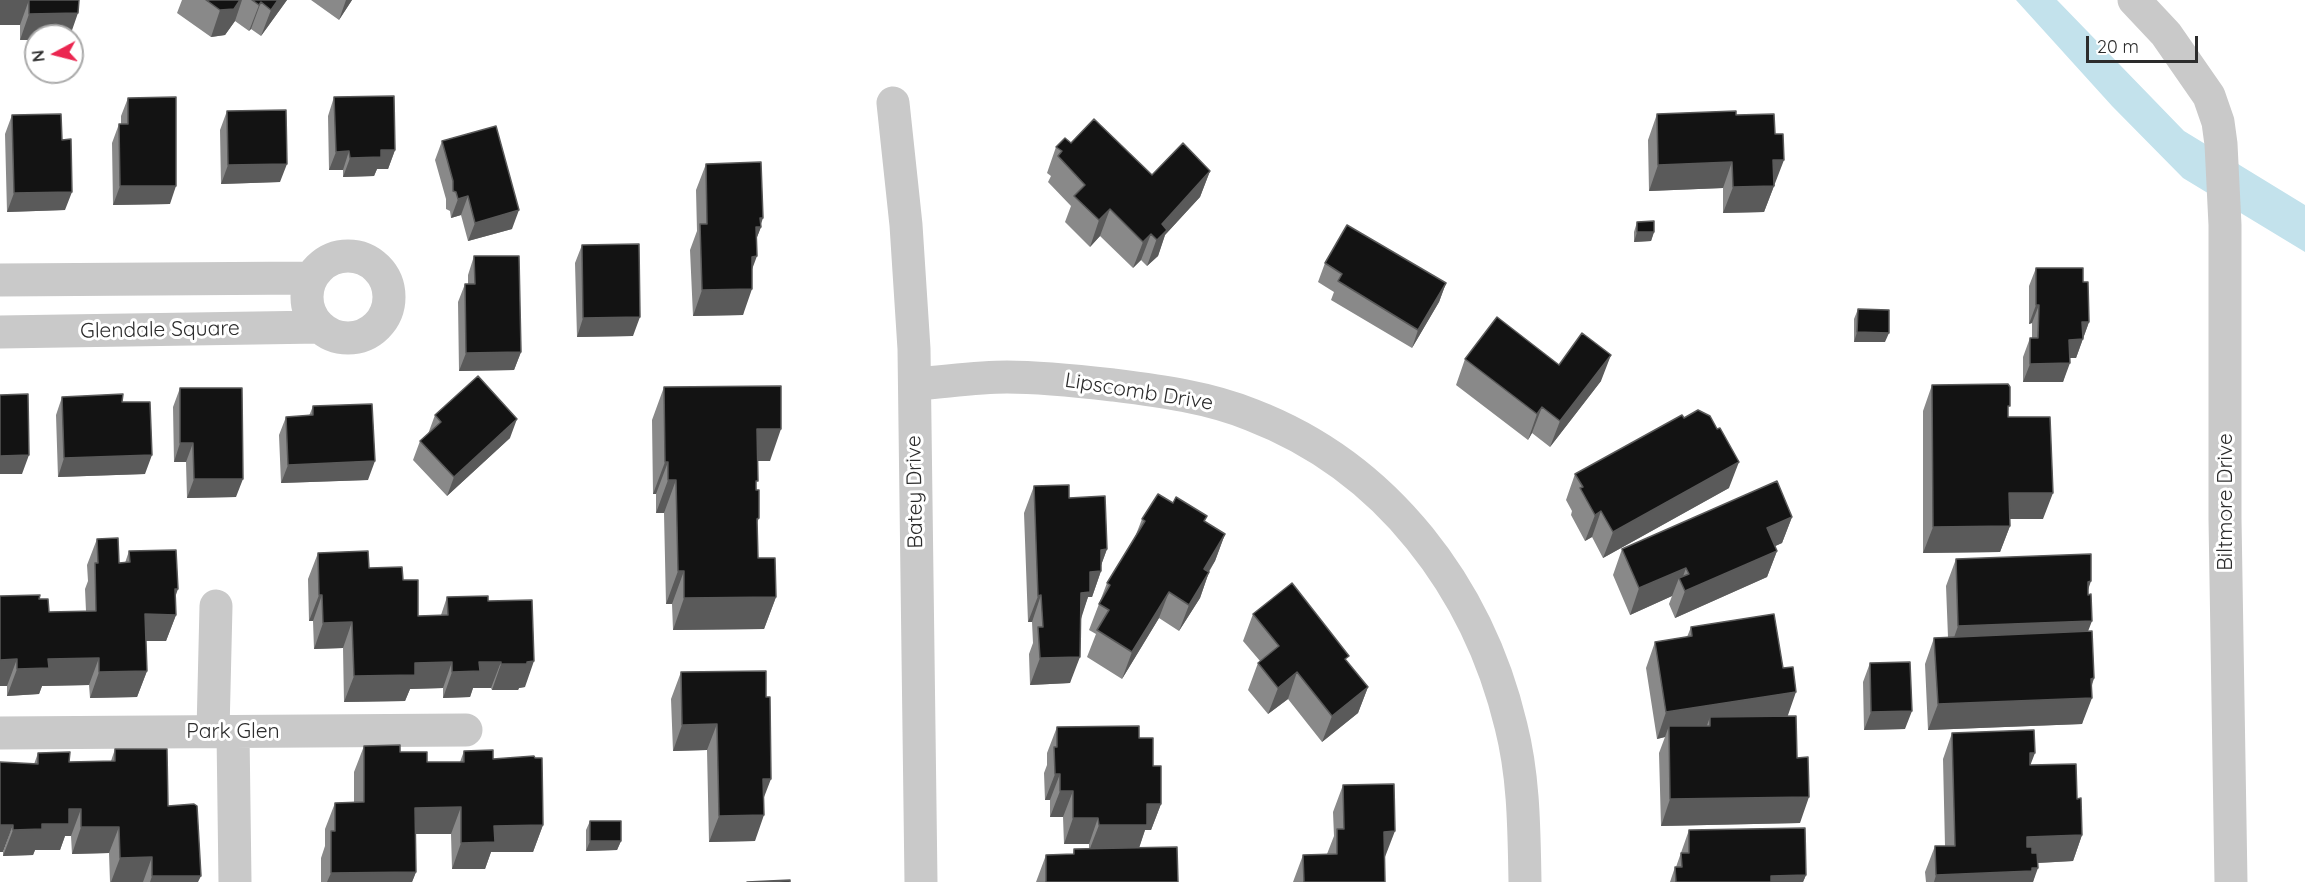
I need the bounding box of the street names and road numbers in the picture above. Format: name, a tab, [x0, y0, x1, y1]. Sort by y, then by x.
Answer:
street label: Glendale Square	[80, 316, 240, 344]
street label: Lipscomb Drive	[1063, 368, 1215, 416]
street label: Biltmore Drive	[2213, 433, 2239, 571]
street label: Batey Drive	[901, 435, 929, 549]
street label: Park Glen	[186, 719, 280, 745]

